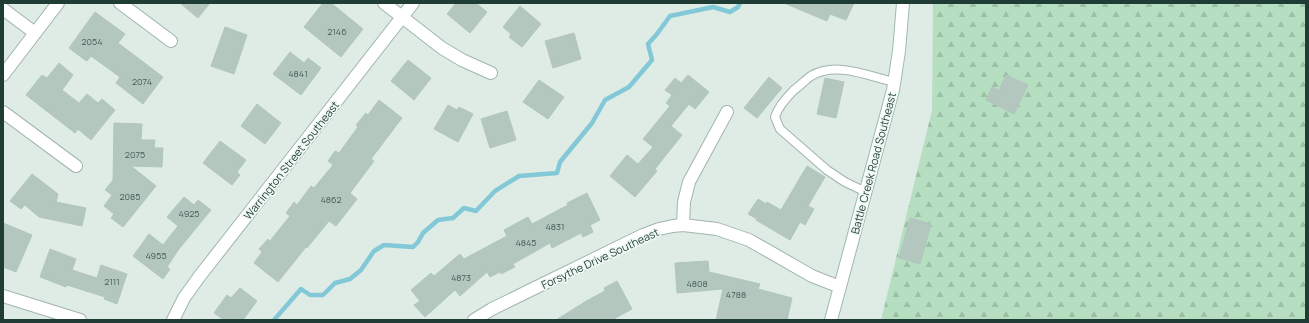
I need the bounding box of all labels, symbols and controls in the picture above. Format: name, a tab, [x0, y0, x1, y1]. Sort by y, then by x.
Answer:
house number: 2146	[327, 25, 347, 38]
house number: 2054	[81, 35, 103, 48]
house number: 4841	[288, 67, 308, 80]
house number: 2074	[132, 75, 152, 88]
street label: Battle Creek Road Southeast	[847, 91, 899, 235]
street label: Warrington Street Southeast	[240, 98, 342, 222]
house number: 2075	[125, 148, 145, 161]
house number: 2085	[119, 190, 141, 203]
house number: 4862	[320, 193, 342, 206]
house number: 4925	[178, 207, 200, 220]
house number: 4831	[545, 220, 565, 233]
street label: Forsythe Drive Southeast	[539, 224, 661, 292]
house number: 4845	[515, 236, 537, 249]
house number: 4955	[145, 249, 167, 262]
house number: 4873	[451, 271, 471, 284]
house number: 2111	[104, 275, 120, 288]
house number: 4808	[686, 277, 708, 290]
house number: 4788	[726, 288, 746, 301]

